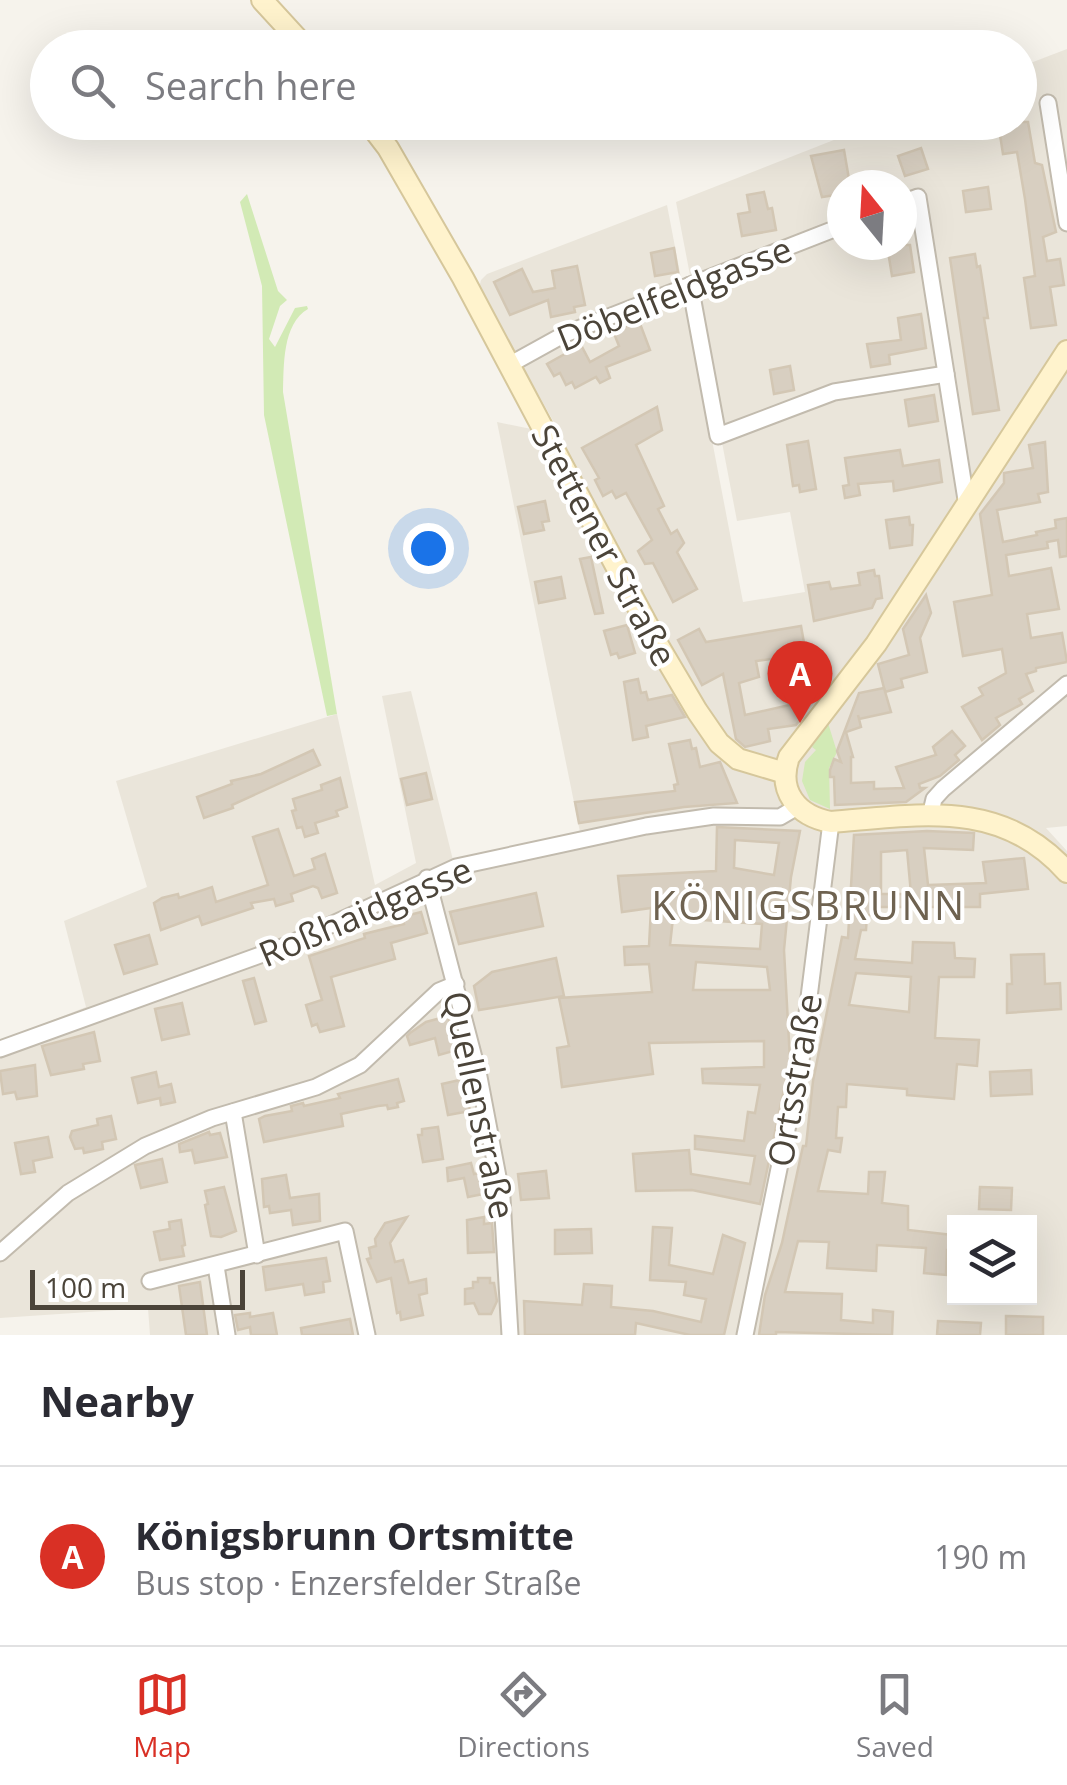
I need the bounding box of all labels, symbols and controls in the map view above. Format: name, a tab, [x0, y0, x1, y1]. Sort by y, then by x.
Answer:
search box	[30, 30, 1037, 140]
icon: search	[65, 58, 120, 113]
text: Search here	[145, 59, 357, 111]
north arrow	[827, 170, 917, 260]
street label: Döbelfeldgasse	[550, 224, 798, 362]
street label: Stettener Straße	[522, 416, 688, 674]
your location	[403, 523, 454, 574]
pin: A	[768, 640, 832, 723]
street label: Roßhaidgasse	[251, 845, 479, 977]
district label: KÖNIGSBRUNN	[651, 877, 967, 932]
street label: Quellenstraße	[433, 987, 527, 1223]
street label: Ortsstraße	[756, 990, 832, 1170]
map controls	[947, 1215, 1037, 1305]
button: layers	[947, 1215, 1037, 1305]
scale bar	[30, 1265, 245, 1310]
text: 100 m	[45, 1268, 126, 1306]
text: Nearby	[40, 1372, 194, 1429]
text: Königsbrunn Ortsmitte	[135, 1509, 574, 1561]
text: A	[61, 1535, 84, 1578]
text: 190 m	[934, 1535, 1027, 1578]
text: Bus stop · Enzersfelder Straße	[135, 1561, 582, 1604]
tab: Map	[133, 1667, 191, 1765]
tab: Directions	[457, 1667, 590, 1765]
tab: Saved	[856, 1667, 934, 1765]

